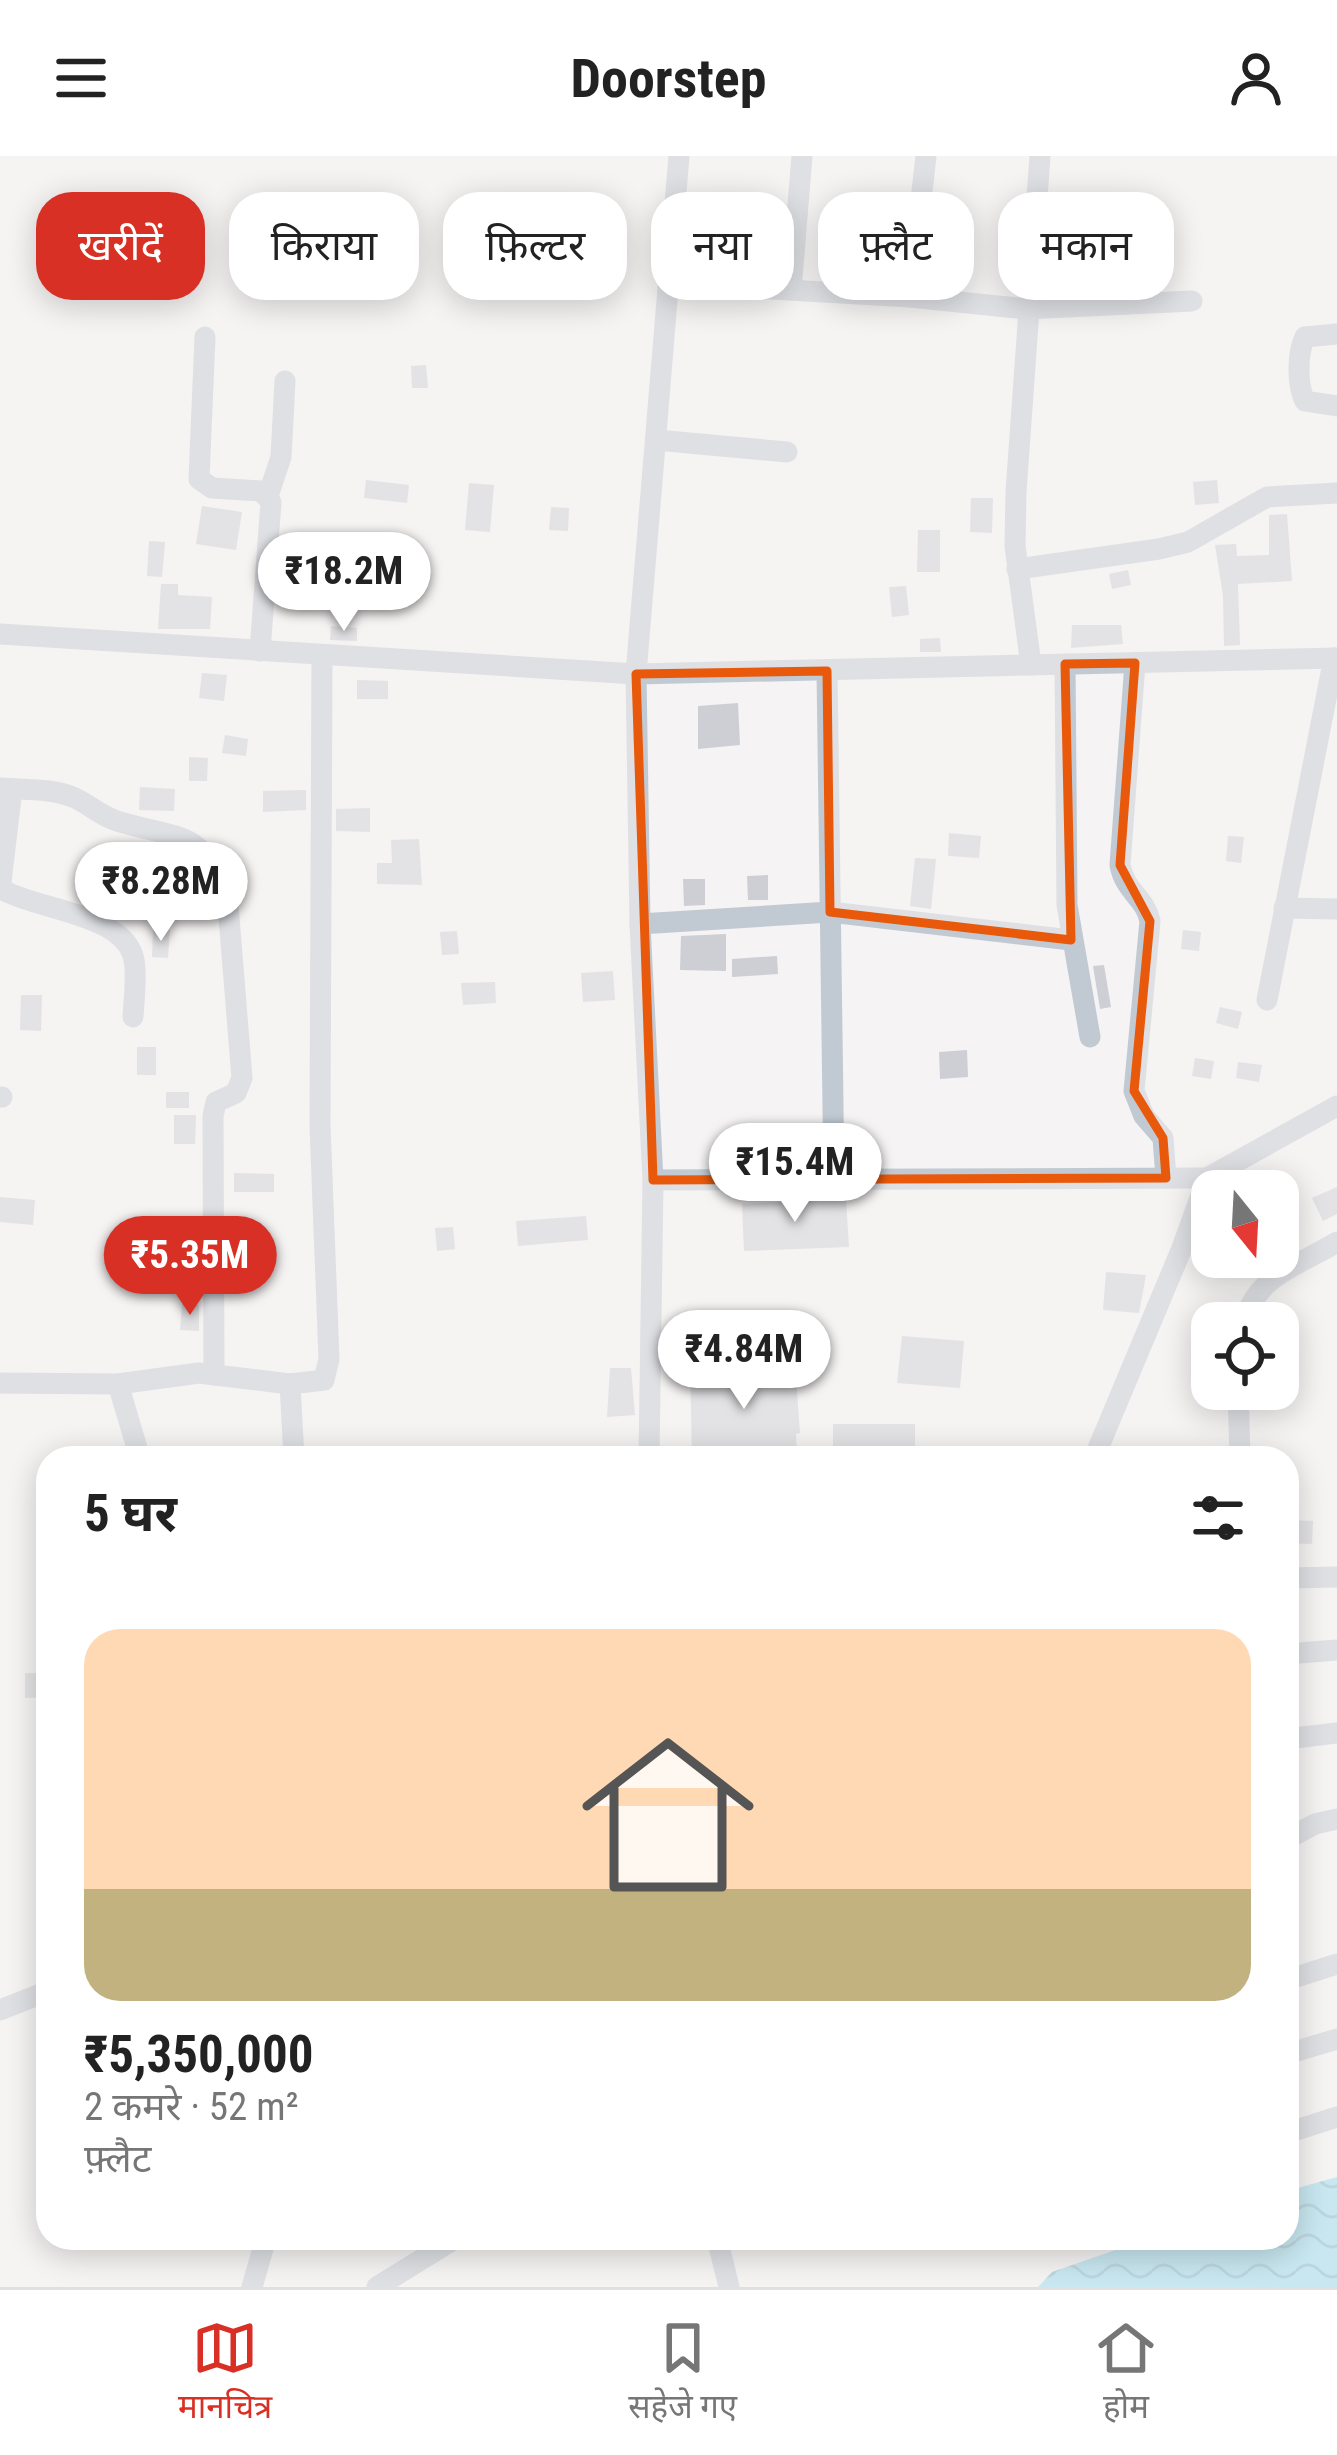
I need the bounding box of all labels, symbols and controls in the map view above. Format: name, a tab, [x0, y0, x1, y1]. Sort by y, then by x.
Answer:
icon: menu	[48, 45, 114, 111]
icon: person	[1223, 45, 1289, 111]
text: Doorstep	[571, 47, 766, 110]
chip: खरीदें	[36, 192, 205, 300]
chip: किराया	[229, 192, 419, 300]
chip: फ़िल्टर	[443, 192, 627, 300]
chip: नया	[651, 192, 794, 300]
chip: फ़्लैट	[818, 192, 974, 300]
chip: मकान	[998, 192, 1174, 300]
pin: ₹18.2M	[246, 532, 442, 634]
text: ₹18.2M	[285, 548, 403, 594]
pin: ₹8.28M	[63, 842, 259, 944]
text: ₹8.28M	[102, 858, 220, 904]
pin: ₹15.4M	[697, 1123, 893, 1225]
text: ₹15.4M	[736, 1139, 854, 1185]
north arrow	[1191, 1170, 1299, 1278]
map controls	[1191, 1170, 1299, 1410]
pin: ₹5.35M	[92, 1216, 288, 1318]
text: ₹5.35M	[131, 1232, 249, 1278]
button: locate	[1191, 1302, 1299, 1410]
pin: ₹4.84M	[646, 1310, 842, 1412]
text: ₹4.84M	[685, 1326, 803, 1372]
text: 5 घर	[84, 1484, 177, 1543]
icon: filters	[1185, 1485, 1251, 1551]
icon: home	[560, 1707, 776, 1923]
text: ₹5,350,000	[84, 2025, 314, 2084]
text: 2 कमरे · 52 m²	[84, 2084, 299, 2130]
text: फ़्लैट	[84, 2136, 151, 2182]
tab: मानचित्र	[178, 2315, 272, 2431]
tab: सहेजे गए	[628, 2315, 737, 2431]
tab: होम	[1093, 2315, 1159, 2431]

